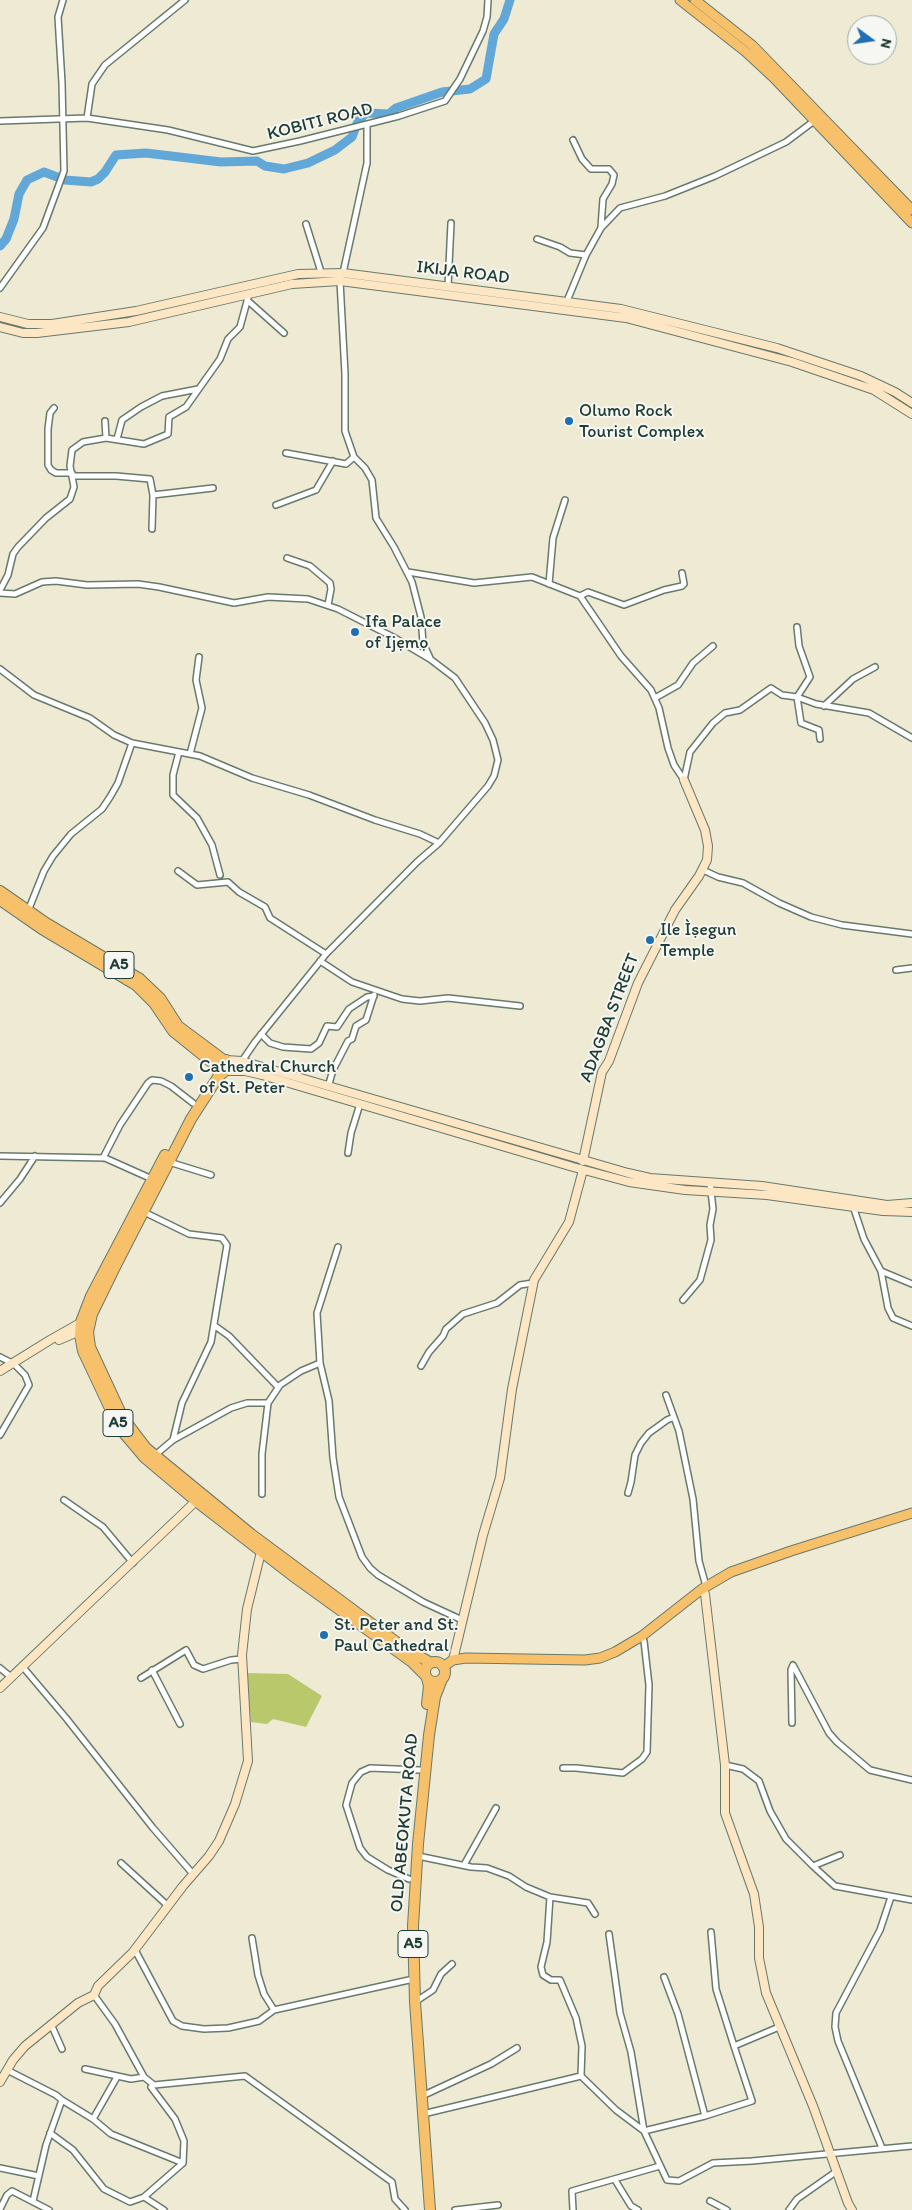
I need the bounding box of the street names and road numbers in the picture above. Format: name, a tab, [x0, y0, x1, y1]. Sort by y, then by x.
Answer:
street label: KOBITI ROAD	[265, 98, 375, 146]
street label: IKIJA ROAD	[415, 257, 511, 289]
street label: ADAGBA STREET	[576, 951, 644, 1085]
road number: A5	[104, 952, 134, 978]
road number: A5	[103, 1410, 133, 1436]
street label: OLD ABEOKUTA ROAD	[386, 1733, 424, 1913]
road number: A5	[398, 1930, 428, 1958]

